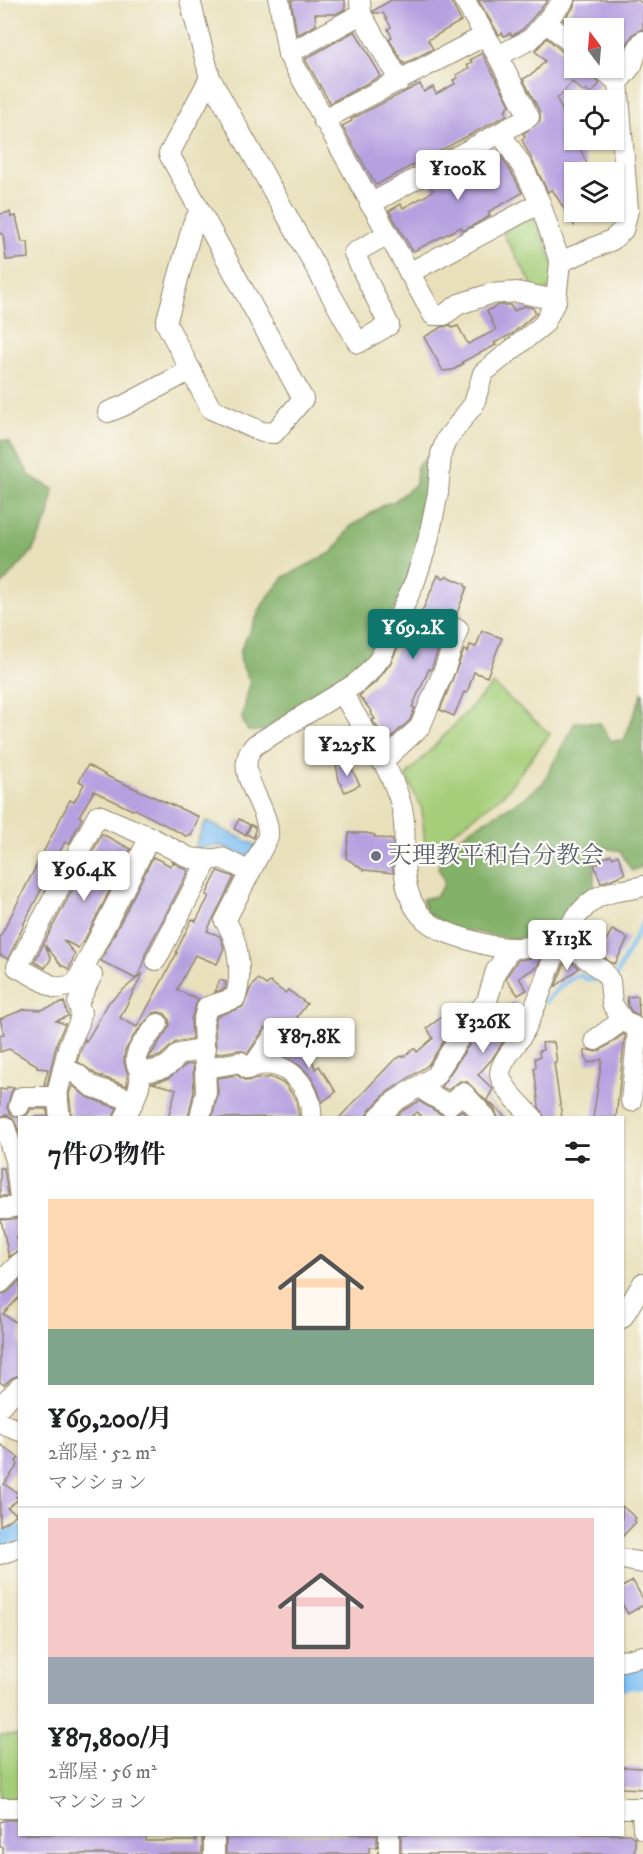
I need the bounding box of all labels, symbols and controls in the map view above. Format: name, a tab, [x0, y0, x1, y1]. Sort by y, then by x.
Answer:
north arrow	[564, 18, 624, 78]
map controls	[564, 18, 624, 222]
button: locate	[564, 90, 624, 150]
pin: ¥100K	[416, 150, 500, 201]
text: ¥100K	[430, 157, 486, 182]
button: layers	[564, 162, 624, 222]
pin: ¥69.2K	[364, 609, 462, 660]
text: ¥69.2K	[382, 616, 444, 641]
pin: ¥225K	[305, 726, 389, 777]
text: ¥225K	[319, 733, 375, 758]
place label: 天理教平和台分教会	[388, 841, 604, 871]
marker: 天理教平和台分教会	[369, 849, 383, 863]
pin: ¥96.4K	[35, 851, 133, 902]
text: ¥96.4K	[52, 858, 116, 883]
pin: ¥113K	[525, 920, 609, 971]
text: ¥113K	[542, 927, 592, 952]
pin: ¥326K	[441, 1003, 525, 1054]
text: ¥326K	[455, 1010, 511, 1035]
pin: ¥87.8K	[260, 1018, 358, 1069]
text: ¥87.8K	[278, 1025, 340, 1050]
icon: filters	[561, 1136, 594, 1169]
text: 7件の物件	[48, 1139, 166, 1172]
icon: home	[267, 1238, 375, 1346]
text: ¥69,200/月	[48, 1403, 173, 1436]
text: 2部屋 · 52 m²	[48, 1441, 156, 1466]
text: マンション	[48, 1471, 147, 1496]
icon: home	[267, 1557, 375, 1665]
text: ¥87,800/月	[48, 1722, 173, 1755]
text: 2部屋 · 56 m²	[48, 1760, 157, 1785]
text: マンション	[48, 1790, 147, 1815]

